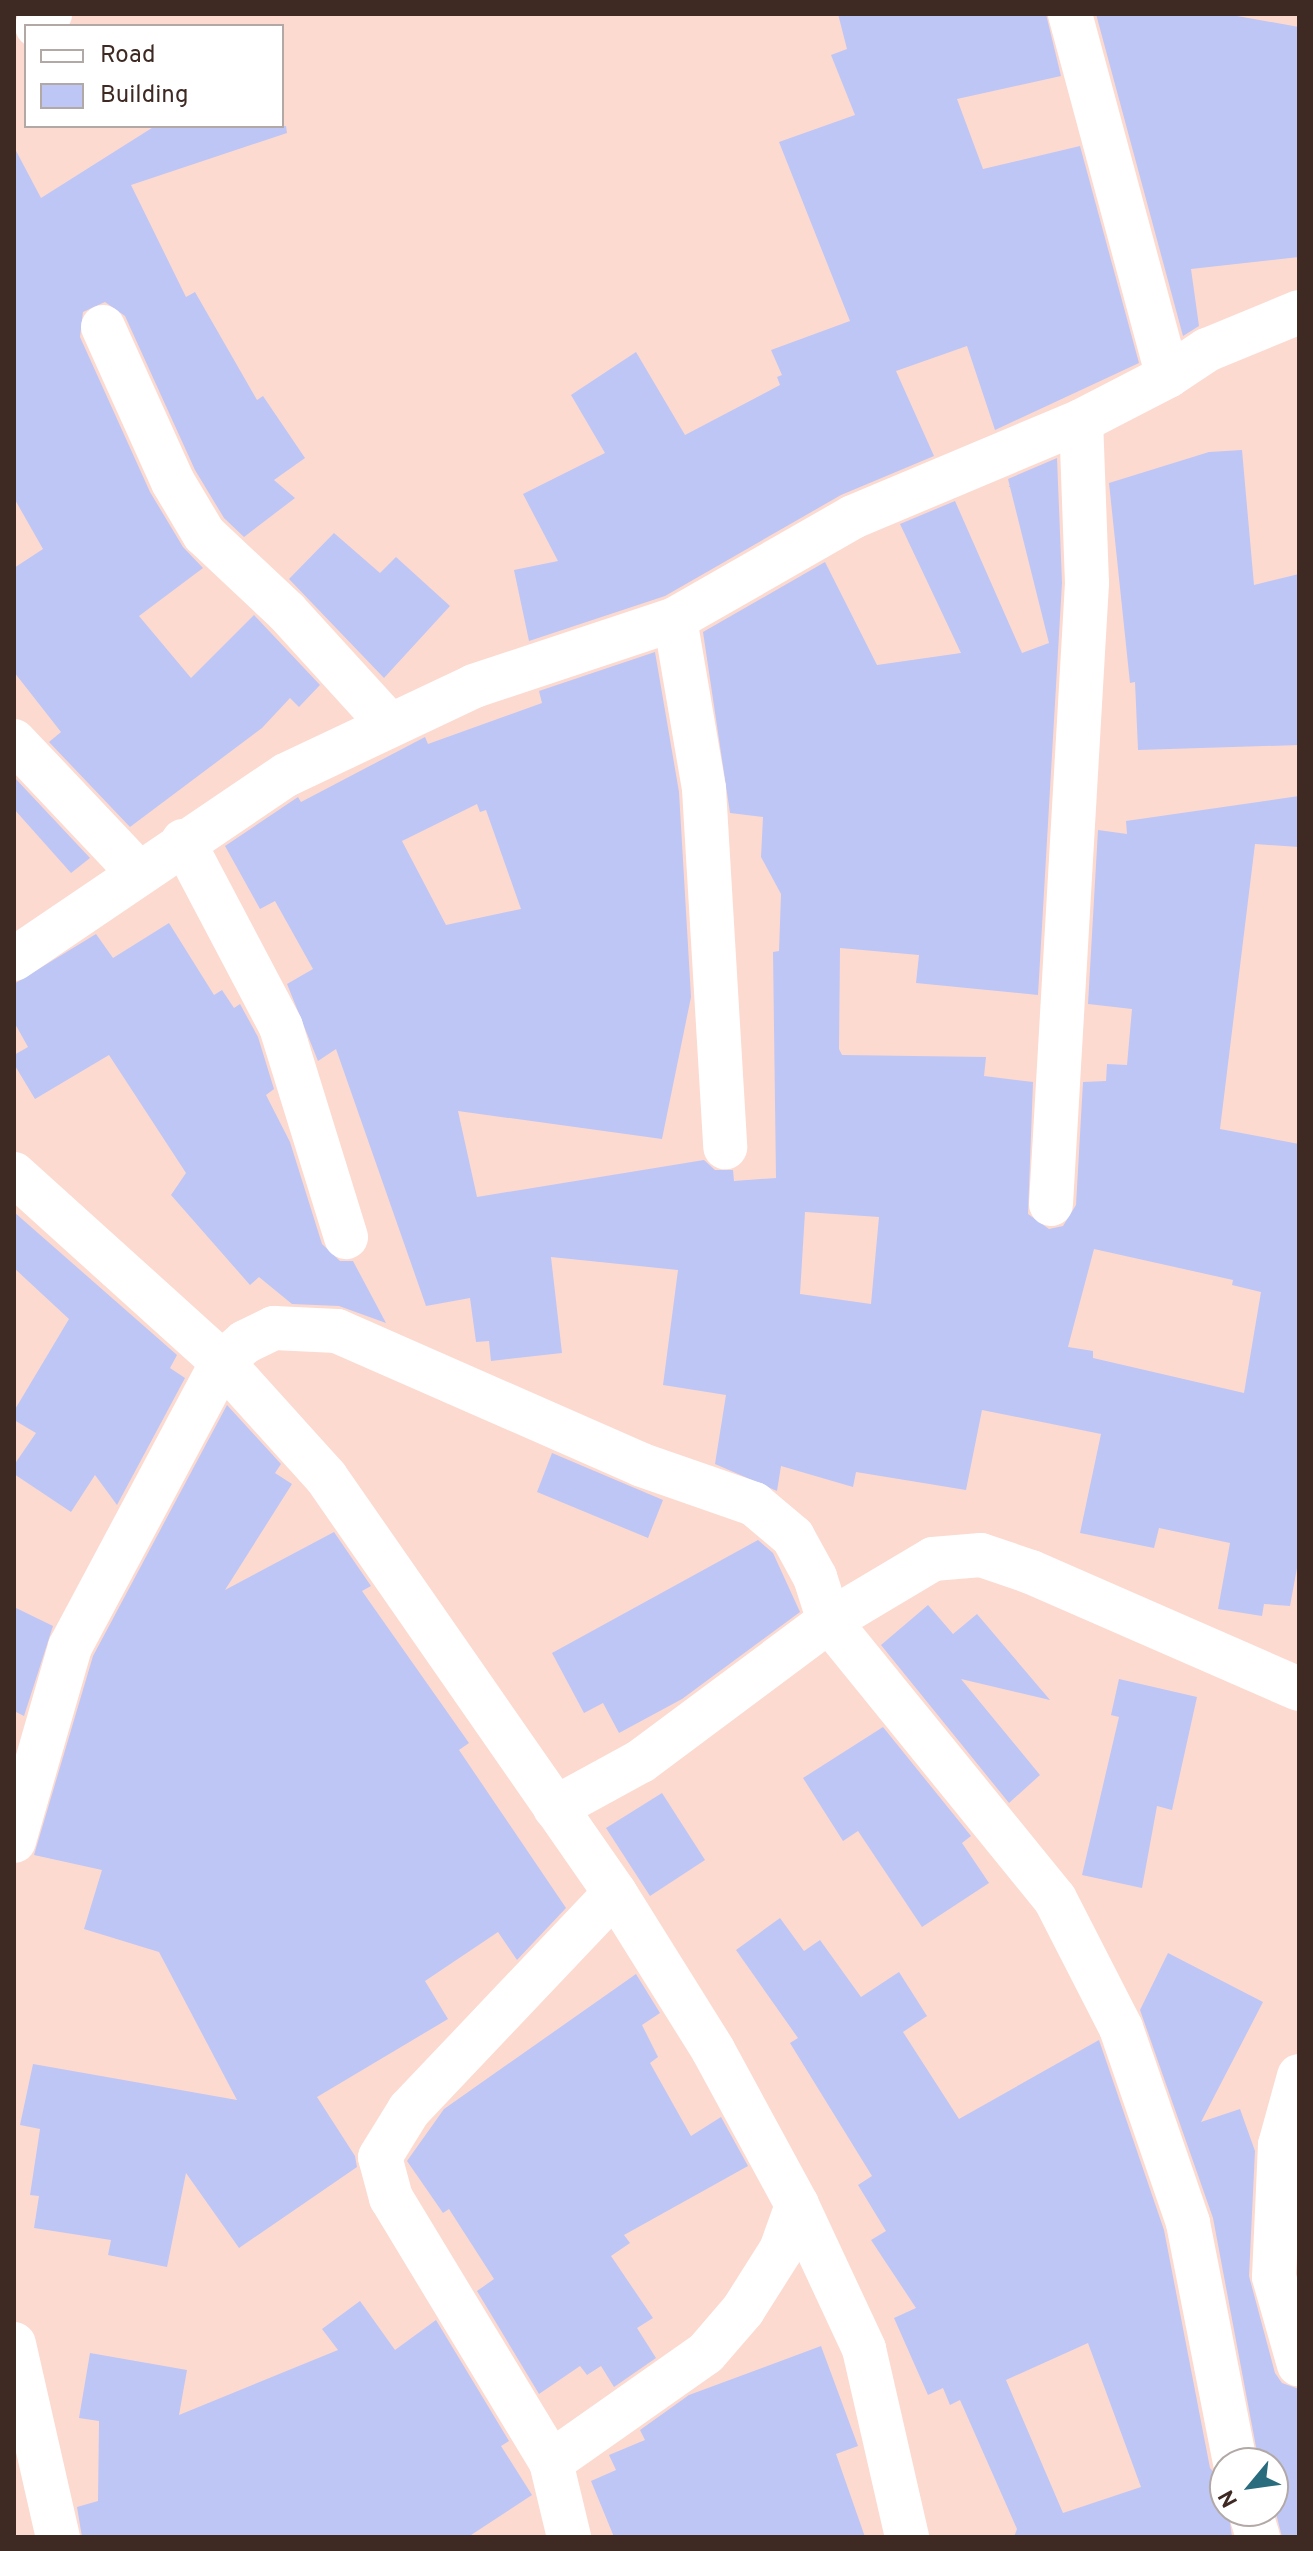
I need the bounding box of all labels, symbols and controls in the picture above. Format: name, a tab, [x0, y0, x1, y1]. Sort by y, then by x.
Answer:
legend	[24, 24, 284, 128]
text: Road	[100, 41, 156, 71]
text: Building	[100, 81, 189, 111]
north arrow	[1209, 2447, 1289, 2527]
text: N	[1214, 2484, 1245, 2511]

